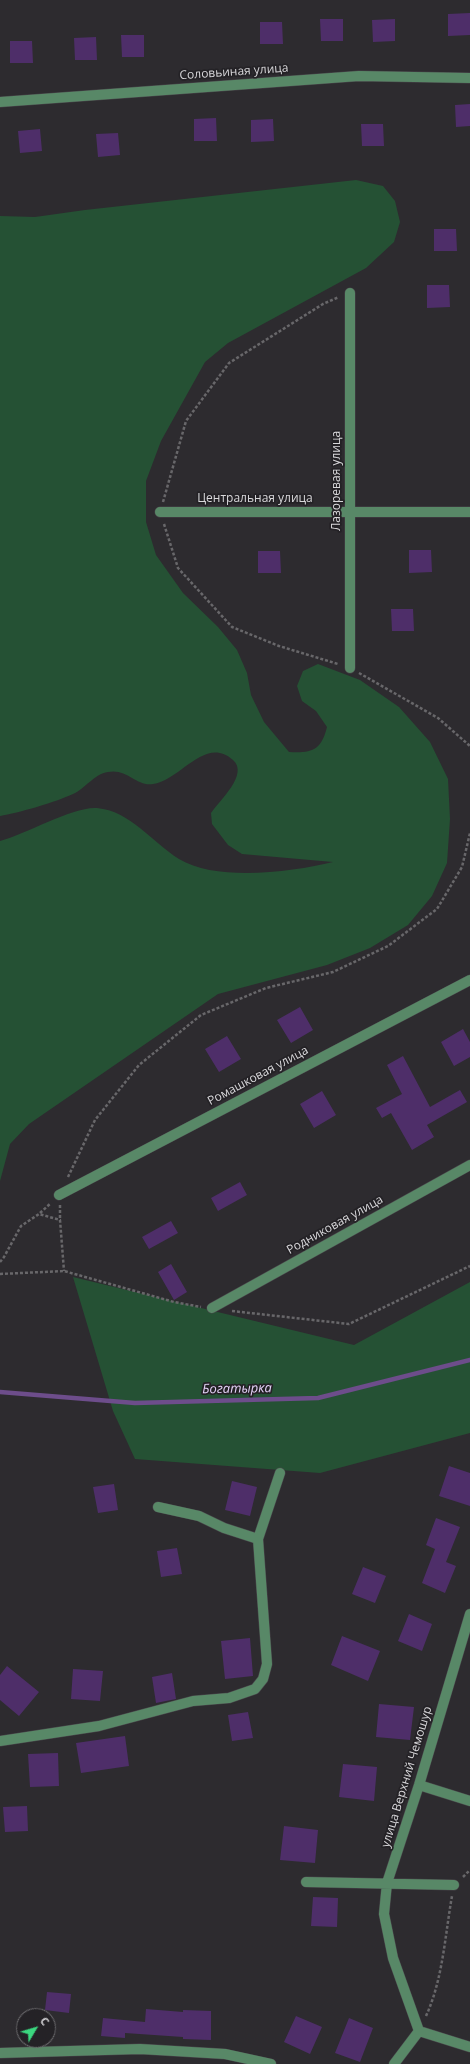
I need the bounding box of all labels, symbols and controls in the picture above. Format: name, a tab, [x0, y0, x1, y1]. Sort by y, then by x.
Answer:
street label: Соловьиная улица	[179, 61, 289, 83]
street label: Лазоревая улица	[330, 431, 344, 531]
street label: Центральная улица	[197, 492, 313, 506]
street label: Ромашковая улица	[205, 1043, 311, 1109]
street label: Родниковая улица	[284, 1193, 386, 1257]
water label: Богатырка	[202, 1381, 272, 1397]
street label: улица Верхний Чемошур	[379, 1705, 435, 1849]
north arrow	[16, 2008, 56, 2048]
text: С	[37, 2014, 53, 2028]

